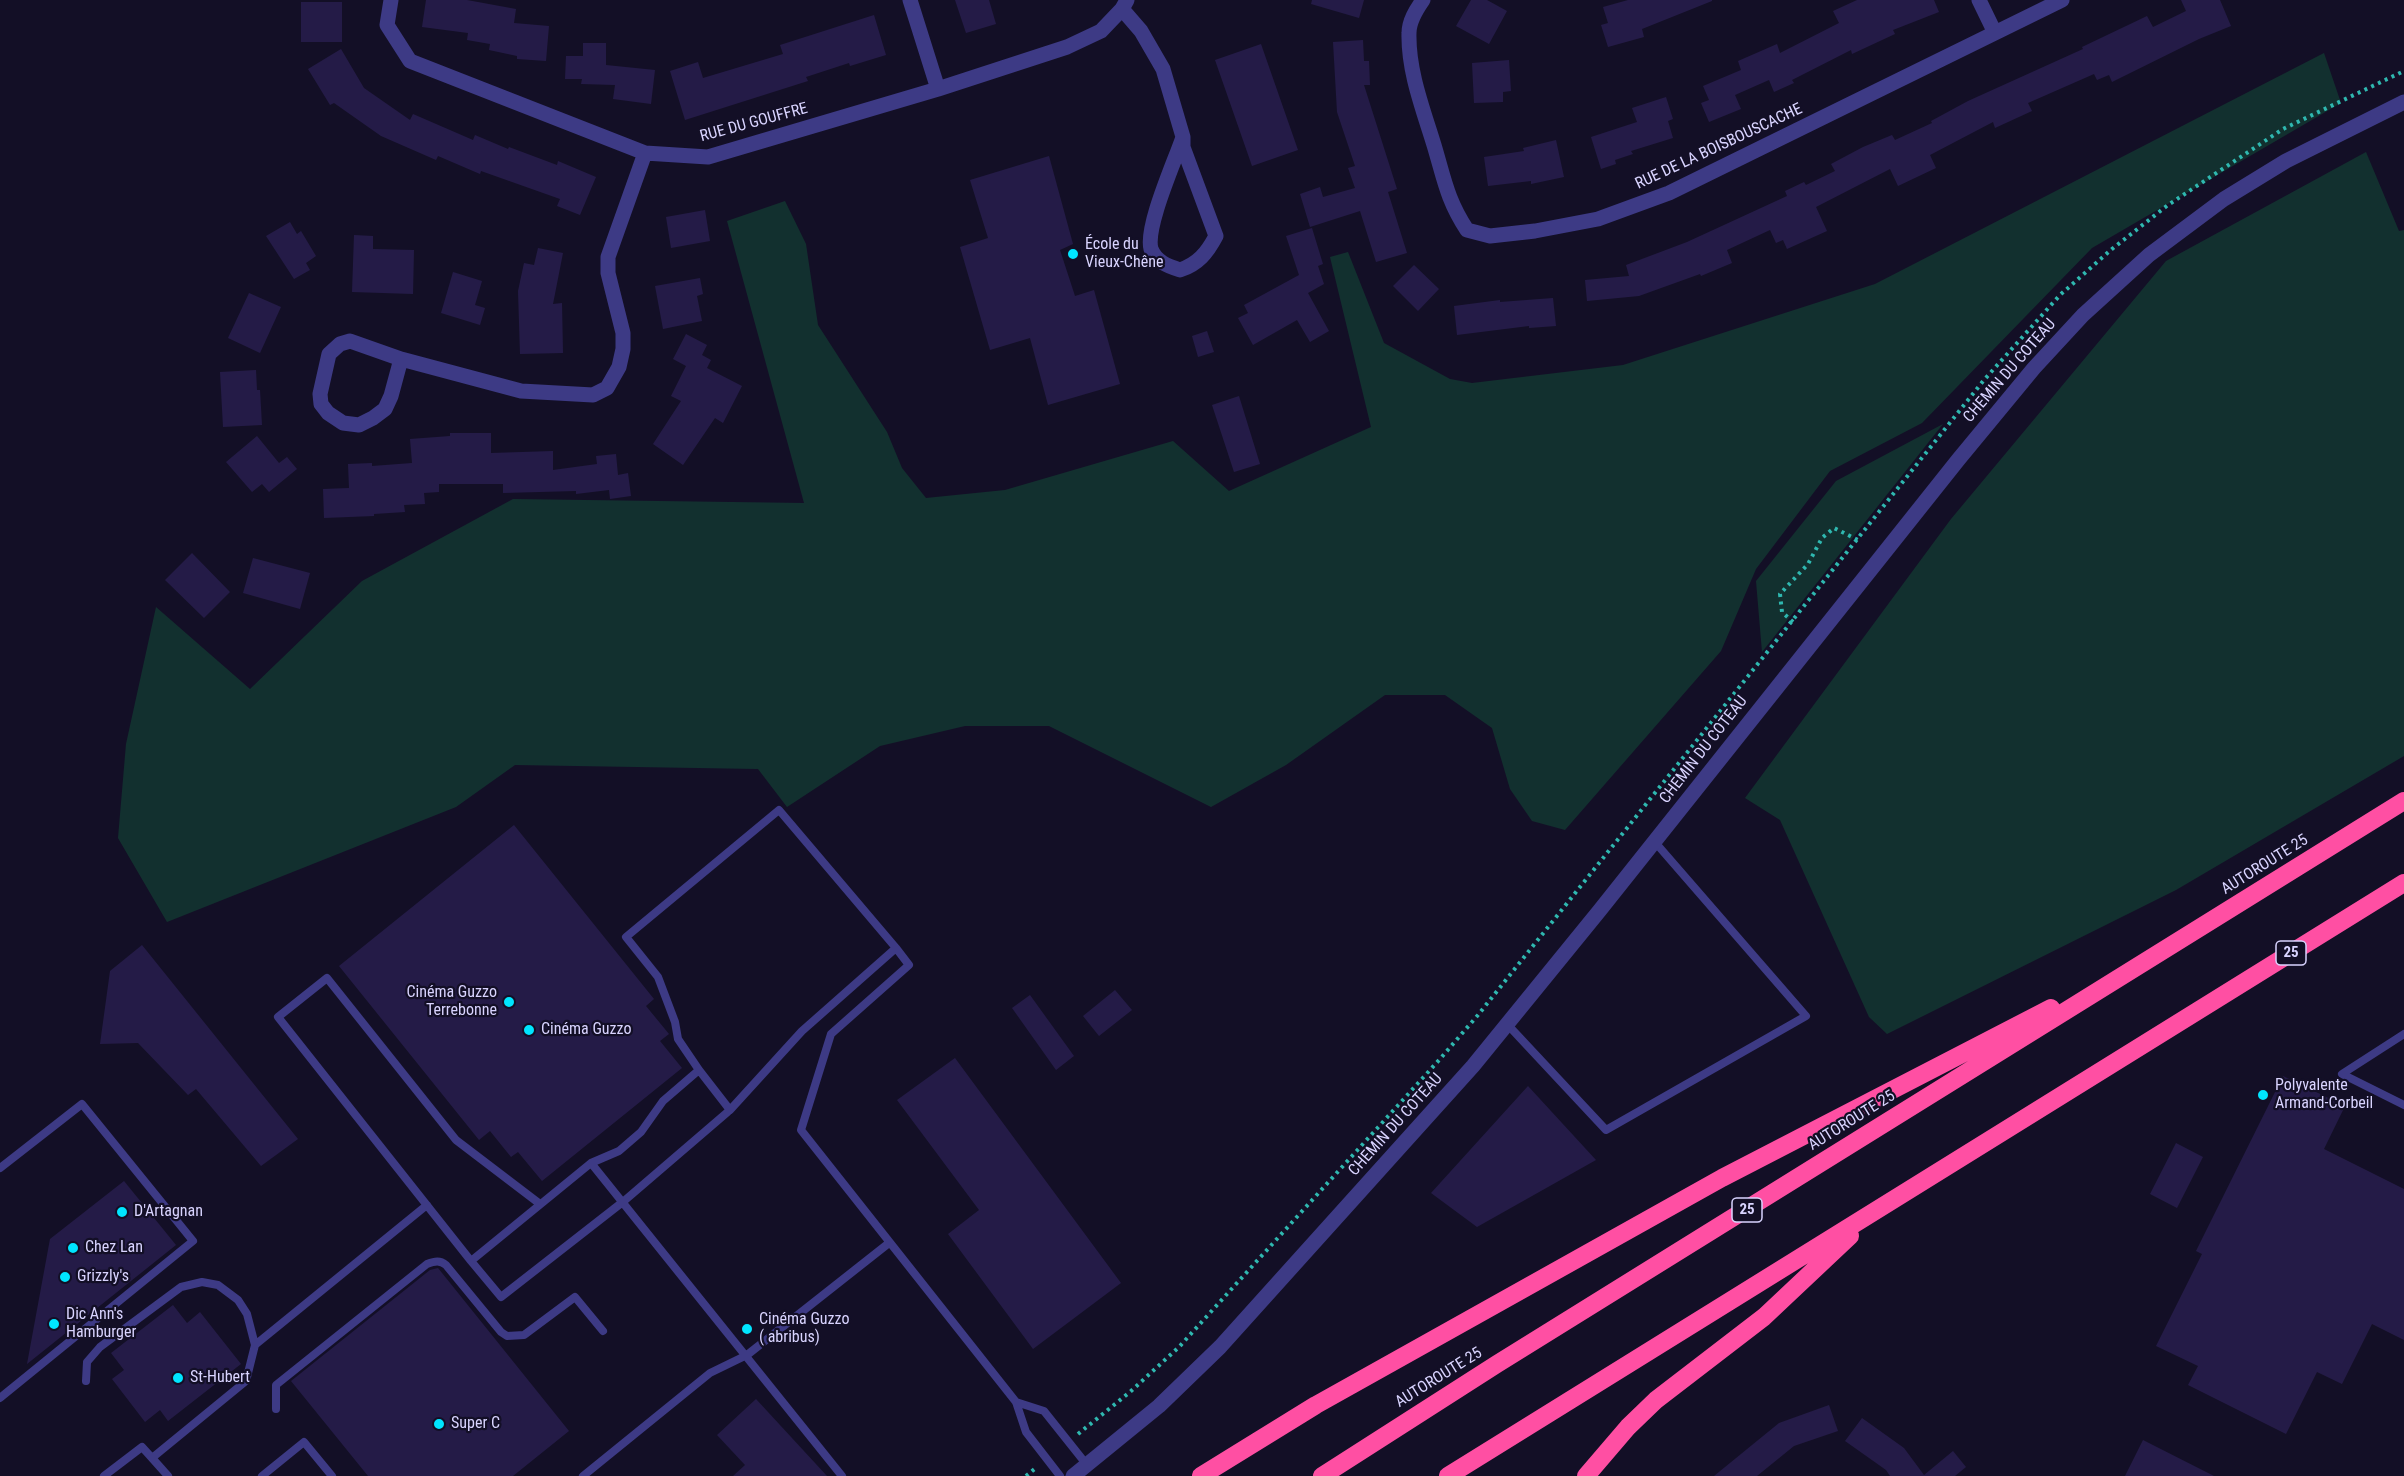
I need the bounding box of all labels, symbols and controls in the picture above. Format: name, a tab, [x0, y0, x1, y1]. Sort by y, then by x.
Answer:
street label: RUE DU GOUFFRE	[698, 99, 810, 147]
street label: RUE DE LA BOISBOUSCACHE	[1632, 100, 1806, 194]
place label: École du Vieux-Chêne	[1085, 235, 1163, 273]
marker: École du Vieux-Chêne	[1066, 247, 1080, 261]
street label: CHEMIN DU COTEAU	[1960, 315, 2060, 427]
street label: CHEMIN DU COTEAU	[1656, 692, 1752, 808]
street label: AUTOROUTE 25	[2218, 831, 2312, 899]
road number: 25	[2276, 941, 2306, 965]
place label: Cinéma Guzzo Terrebonne	[406, 983, 497, 1021]
marker: Cinéma Guzzo Terrebonne	[502, 995, 516, 1009]
place label: Cinéma Guzzo	[541, 1020, 632, 1040]
marker: Cinéma Guzzo	[522, 1023, 536, 1037]
street label: CHEMIN DU COTEAU	[1345, 1070, 1447, 1180]
place label: Polyvalente Armand-Corbeil	[2275, 1076, 2373, 1114]
street label: AUTOROUTE 25	[1805, 1087, 1899, 1155]
marker: Polyvalente Armand-Corbeil	[2256, 1088, 2270, 1102]
road number: 25	[1732, 1198, 1762, 1222]
place label: D'Artagnan	[134, 1202, 203, 1222]
marker: D'Artagnan	[115, 1205, 129, 1219]
place label: Chez Lan	[85, 1238, 143, 1258]
marker: Chez Lan	[66, 1241, 80, 1255]
place label: Grizzly's	[77, 1267, 129, 1287]
marker: Grizzly's	[58, 1270, 72, 1284]
place label: Dic Ann's Hamburger	[66, 1305, 136, 1343]
place label: Cinéma Guzzo ( abribus)	[759, 1310, 850, 1348]
marker: Dic Ann's Hamburger	[47, 1317, 61, 1331]
marker: Cinéma Guzzo ( abribus)	[740, 1322, 754, 1336]
street label: AUTOROUTE 25	[1392, 1344, 1486, 1412]
place label: St-Hubert	[190, 1368, 250, 1388]
marker: St-Hubert	[171, 1371, 185, 1385]
place label: Super C	[451, 1414, 500, 1434]
marker: Super C	[432, 1417, 446, 1431]

